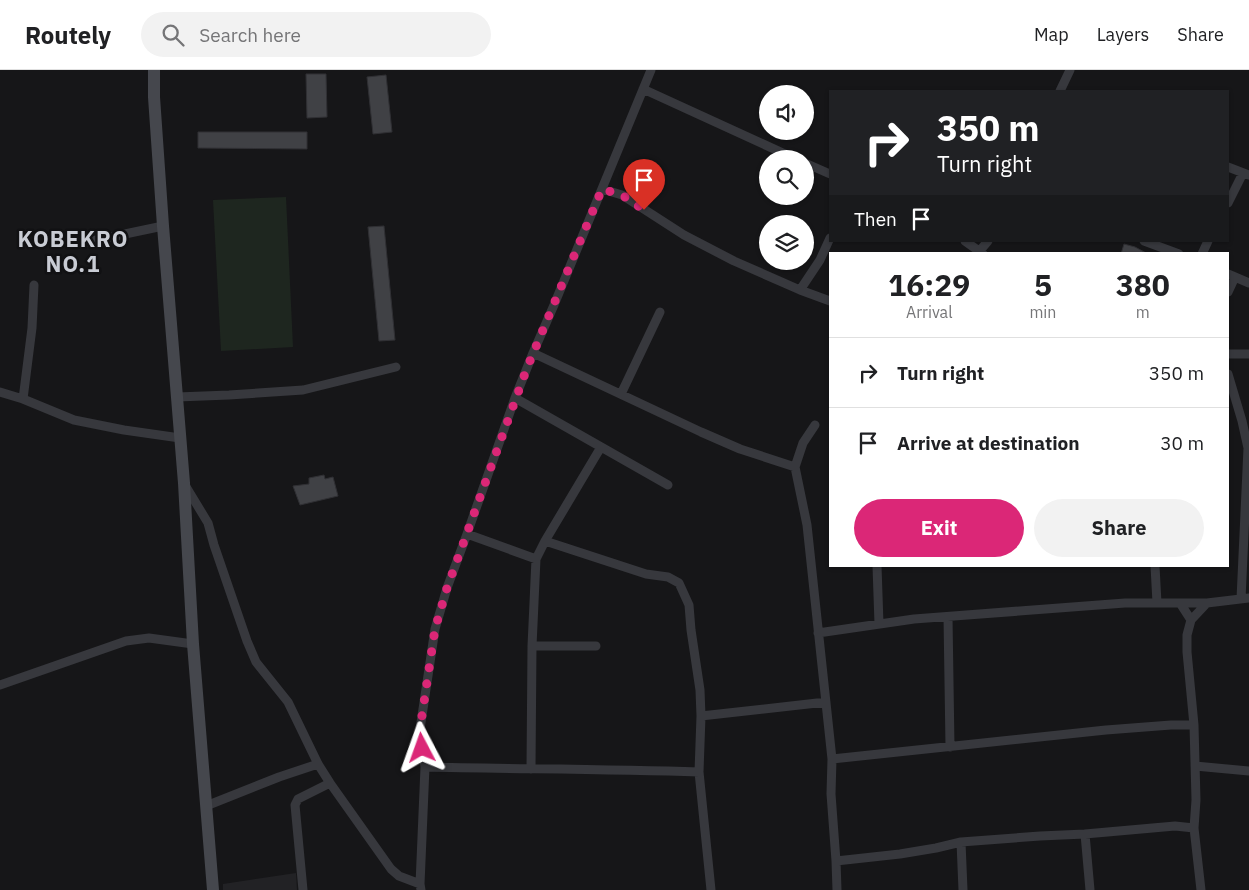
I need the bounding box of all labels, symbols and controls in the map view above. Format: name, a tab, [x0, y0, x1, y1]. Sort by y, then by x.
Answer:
search box	[141, 12, 491, 57]
text: Routely	[25, 19, 111, 51]
icon: search	[159, 21, 187, 49]
text: Search here	[199, 23, 301, 47]
text: Map	[1034, 23, 1069, 46]
text: Layers	[1097, 23, 1149, 46]
text: Share	[1177, 23, 1224, 46]
map controls	[759, 85, 814, 270]
button: sound	[759, 85, 814, 140]
text: 350 m	[937, 105, 1040, 151]
icon: right	[854, 110, 919, 175]
text: Turn right	[937, 149, 1032, 178]
button: search	[759, 150, 814, 205]
pin	[623, 159, 665, 210]
icon: arrive	[630, 166, 658, 194]
icon: arrive	[907, 205, 935, 233]
text: Then	[854, 207, 897, 231]
button: layers	[759, 215, 814, 270]
district label: KOBEKRO NO.1	[18, 224, 128, 278]
text: 16:29	[888, 265, 970, 304]
text: 5	[1034, 265, 1052, 304]
text: 380	[1116, 265, 1170, 304]
text: Arrival	[906, 302, 953, 322]
text: min	[1029, 302, 1056, 322]
text: m	[1136, 302, 1150, 322]
icon: right	[854, 359, 882, 387]
text: Turn right	[897, 361, 984, 385]
text: 350 m	[1149, 361, 1204, 385]
icon: arrive	[854, 429, 882, 457]
text: Arrive at destination	[897, 431, 1080, 455]
text: 30 m	[1160, 431, 1204, 455]
button: Exit	[854, 499, 1024, 557]
button: Share	[1034, 499, 1204, 557]
position arrow	[395, 721, 447, 773]

